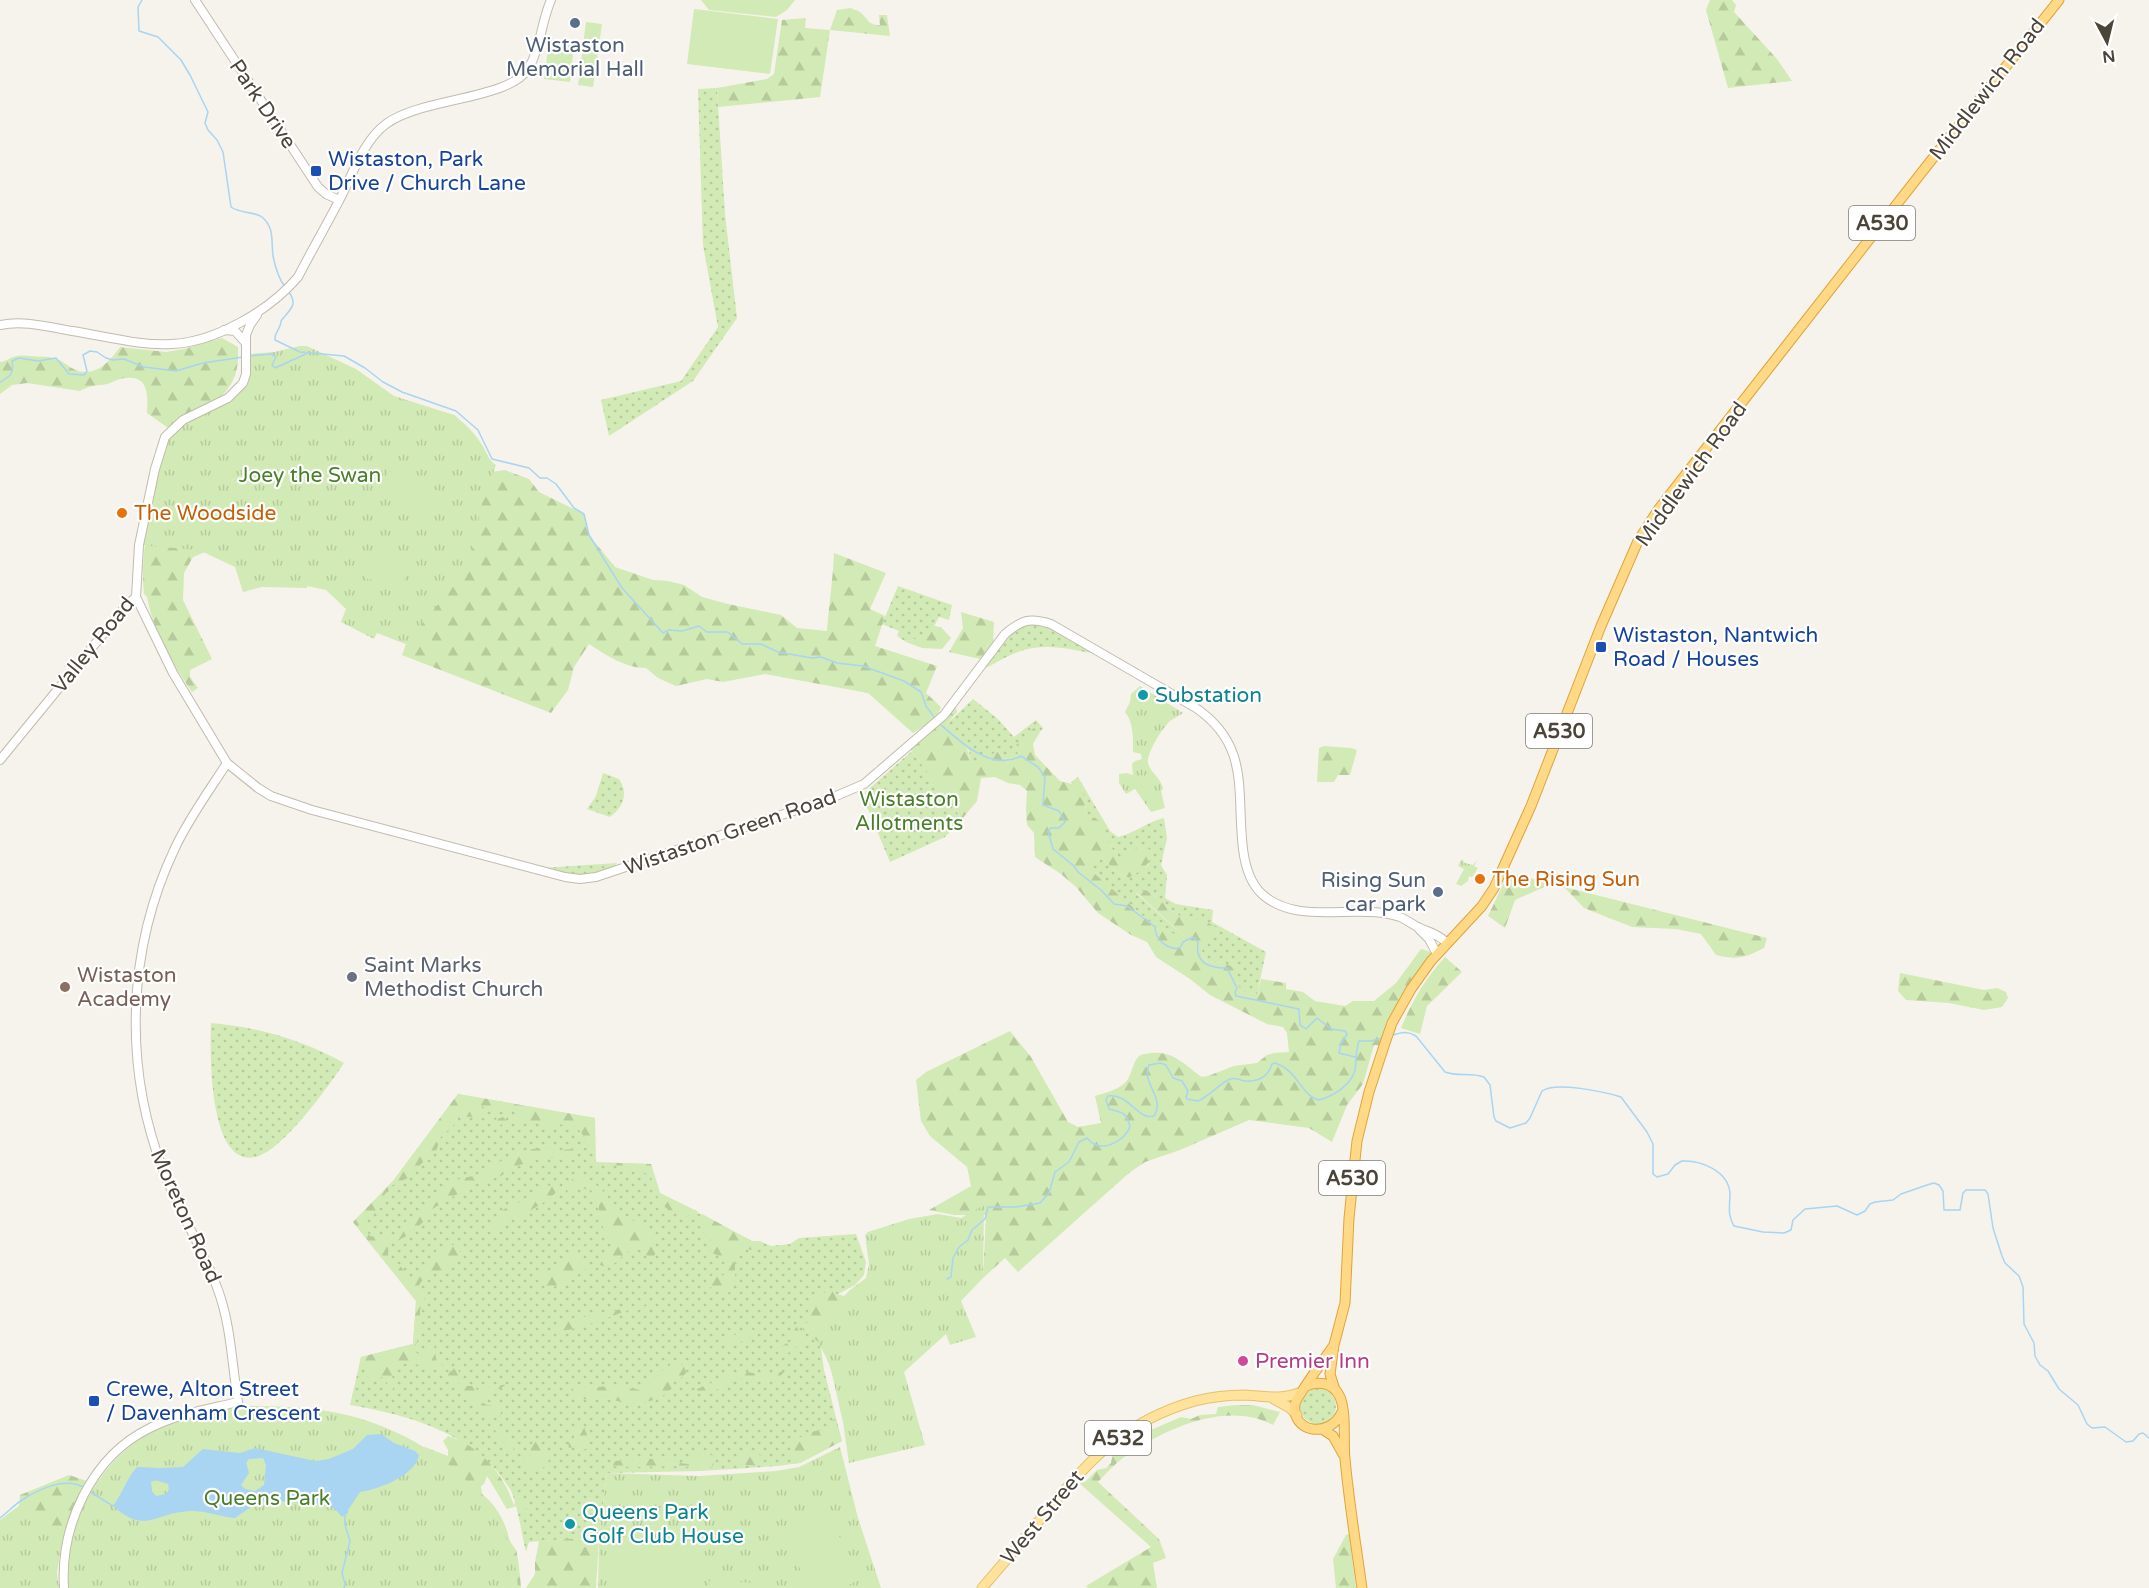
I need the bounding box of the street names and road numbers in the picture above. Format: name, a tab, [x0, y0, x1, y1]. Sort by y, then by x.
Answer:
street label: Middlewich Road	[1924, 13, 2050, 165]
street label: Park Drive	[224, 55, 302, 154]
road number: A530	[1849, 206, 1915, 240]
street label: Middlewich Road	[1630, 397, 1752, 552]
street label: Valley Road	[47, 592, 140, 699]
road number: A530	[1526, 714, 1592, 748]
street label: Wistaston Green Road	[620, 784, 840, 881]
street label: Moreton Road	[145, 1145, 226, 1287]
road number: A530	[1319, 1161, 1385, 1195]
road number: A532	[1085, 1421, 1151, 1455]
street label: West Street	[996, 1465, 1089, 1570]

